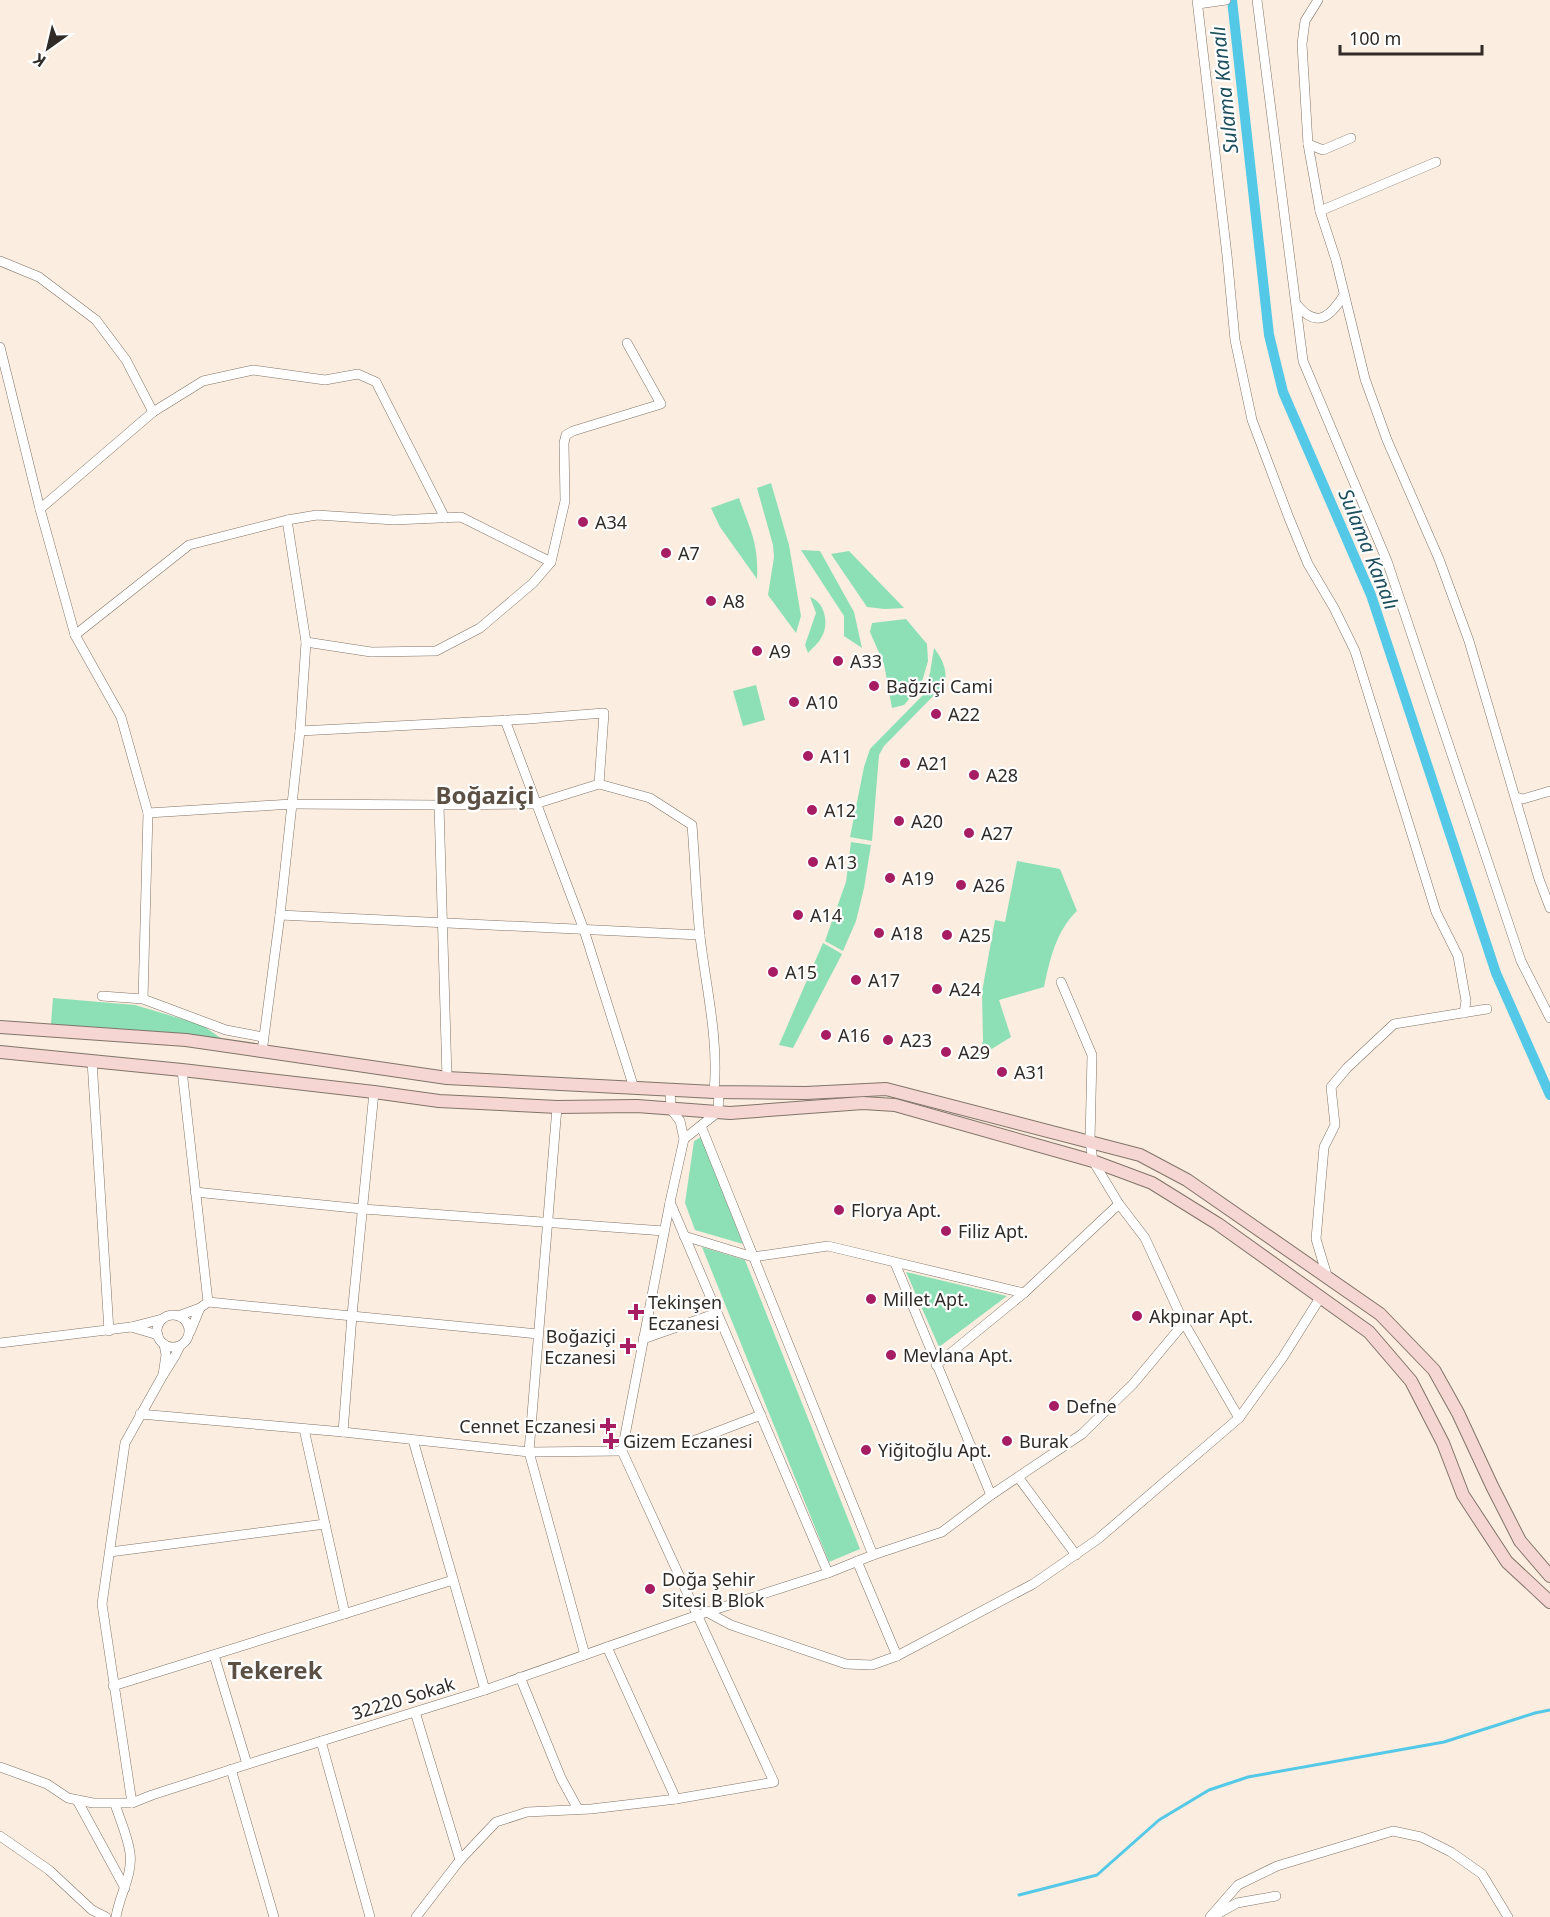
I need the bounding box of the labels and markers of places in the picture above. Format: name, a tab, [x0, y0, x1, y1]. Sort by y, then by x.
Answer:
place label: A34	[595, 510, 627, 534]
marker: A34	[576, 515, 590, 529]
place label: A7	[678, 541, 700, 565]
marker: A7	[659, 546, 673, 560]
place label: A8	[723, 589, 745, 613]
marker: A8	[704, 594, 718, 608]
place label: A9	[769, 639, 791, 663]
marker: A9	[750, 644, 764, 658]
place label: A33	[850, 649, 882, 673]
marker: A33	[831, 654, 845, 668]
place label: Bağziçi Cami	[886, 674, 993, 698]
marker: Bağziçi Cami	[867, 679, 881, 693]
place label: A10	[806, 690, 838, 714]
marker: A10	[787, 695, 801, 709]
place label: A22	[948, 702, 980, 726]
marker: A22	[929, 707, 943, 721]
place label: A11	[820, 744, 852, 768]
marker: A11	[801, 749, 815, 763]
place label: A21	[917, 751, 949, 775]
marker: A21	[898, 756, 912, 770]
place label: A28	[986, 763, 1018, 787]
marker: A28	[967, 768, 981, 782]
place label: A12	[824, 798, 856, 822]
marker: A12	[805, 803, 819, 817]
place label: A20	[911, 809, 943, 833]
marker: A20	[892, 814, 906, 828]
place label: A27	[981, 821, 1013, 845]
marker: A27	[962, 826, 976, 840]
place label: A13	[825, 850, 857, 874]
marker: A13	[806, 855, 820, 869]
place label: A19	[902, 866, 934, 890]
marker: A19	[883, 871, 897, 885]
place label: A26	[973, 873, 1005, 897]
marker: A26	[954, 878, 968, 892]
place label: A14	[810, 903, 842, 927]
marker: A14	[791, 908, 805, 922]
place label: A18	[891, 921, 923, 945]
place label: A25	[959, 923, 991, 947]
marker: A18	[872, 926, 886, 940]
marker: A25	[940, 928, 954, 942]
place label: A15	[785, 960, 817, 984]
marker: A15	[766, 965, 780, 979]
place label: A17	[868, 968, 900, 992]
marker: A17	[849, 973, 863, 987]
place label: A24	[949, 977, 981, 1001]
marker: A24	[930, 982, 944, 996]
place label: A16	[838, 1023, 870, 1047]
marker: A16	[819, 1028, 833, 1042]
place label: A23	[900, 1028, 932, 1052]
marker: A23	[881, 1033, 895, 1047]
place label: A29	[958, 1040, 990, 1064]
marker: A29	[939, 1045, 953, 1059]
place label: A31	[1014, 1060, 1046, 1084]
marker: A31	[995, 1065, 1009, 1079]
place label: Florya Apt.	[851, 1198, 941, 1222]
marker: Florya Apt.	[832, 1203, 846, 1217]
place label: Filiz Apt.	[958, 1219, 1028, 1243]
marker: Filiz Apt.	[939, 1224, 953, 1238]
place label: Millet Apt.	[883, 1287, 968, 1311]
place label: Tekinşen Eczanesi	[648, 1290, 722, 1335]
marker: Millet Apt.	[864, 1292, 878, 1306]
place label: Akpınar Apt.	[1149, 1304, 1253, 1328]
marker: Tekinşen Eczanesi	[629, 1305, 643, 1319]
marker: Akpınar Apt.	[1130, 1309, 1144, 1323]
place label: Boğaziçi Eczanesi	[544, 1324, 616, 1369]
marker: Boğaziçi Eczanesi	[621, 1339, 635, 1353]
place label: Mevlana Apt.	[903, 1343, 1013, 1367]
marker: Mevlana Apt.	[884, 1348, 898, 1362]
place label: Defne	[1066, 1394, 1117, 1418]
marker: Defne	[1047, 1399, 1061, 1413]
place label: Cennet Eczanesi	[459, 1414, 596, 1438]
marker: Cennet Eczanesi	[601, 1419, 615, 1433]
place label: Gizem Eczanesi	[623, 1429, 753, 1453]
place label: Burak	[1019, 1429, 1069, 1453]
marker: Gizem Eczanesi	[604, 1434, 618, 1448]
marker: Burak	[1000, 1434, 1014, 1448]
place label: Yiğitoğlu Apt.	[878, 1438, 991, 1462]
marker: Yiğitoğlu Apt.	[859, 1443, 873, 1457]
place label: Doğa Şehir Sitesi B Blok	[662, 1567, 765, 1612]
marker: Doğa Şehir Sitesi B Blok	[643, 1582, 657, 1596]

